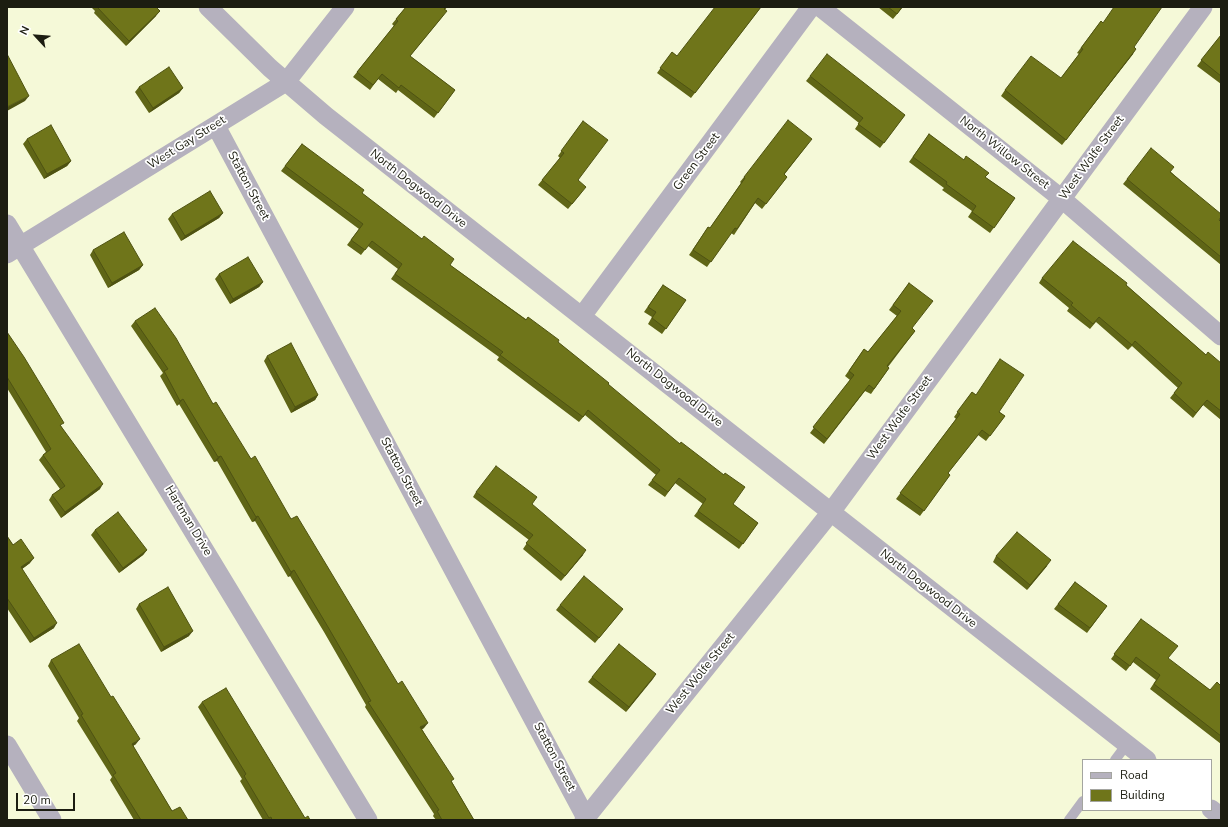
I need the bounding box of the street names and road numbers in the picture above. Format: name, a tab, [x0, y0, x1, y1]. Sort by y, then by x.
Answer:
street label: West Gay Street	[145, 113, 229, 173]
street label: West Wolfe Street	[1057, 113, 1127, 203]
street label: North Willow Street	[956, 114, 1052, 192]
street label: Green Street	[671, 130, 723, 194]
street label: North Dogwood Drive	[367, 147, 469, 231]
street label: Statton Street	[224, 149, 272, 223]
street label: North Dogwood Drive	[623, 346, 725, 430]
street label: West Wolfe Street	[865, 373, 935, 463]
street label: Statton Street	[377, 435, 425, 509]
street label: Hartman Drive	[161, 483, 215, 559]
street label: North Dogwood Drive	[877, 547, 979, 631]
street label: West Wolfe Street	[664, 630, 738, 718]
street label: Statton Street	[530, 720, 578, 794]

